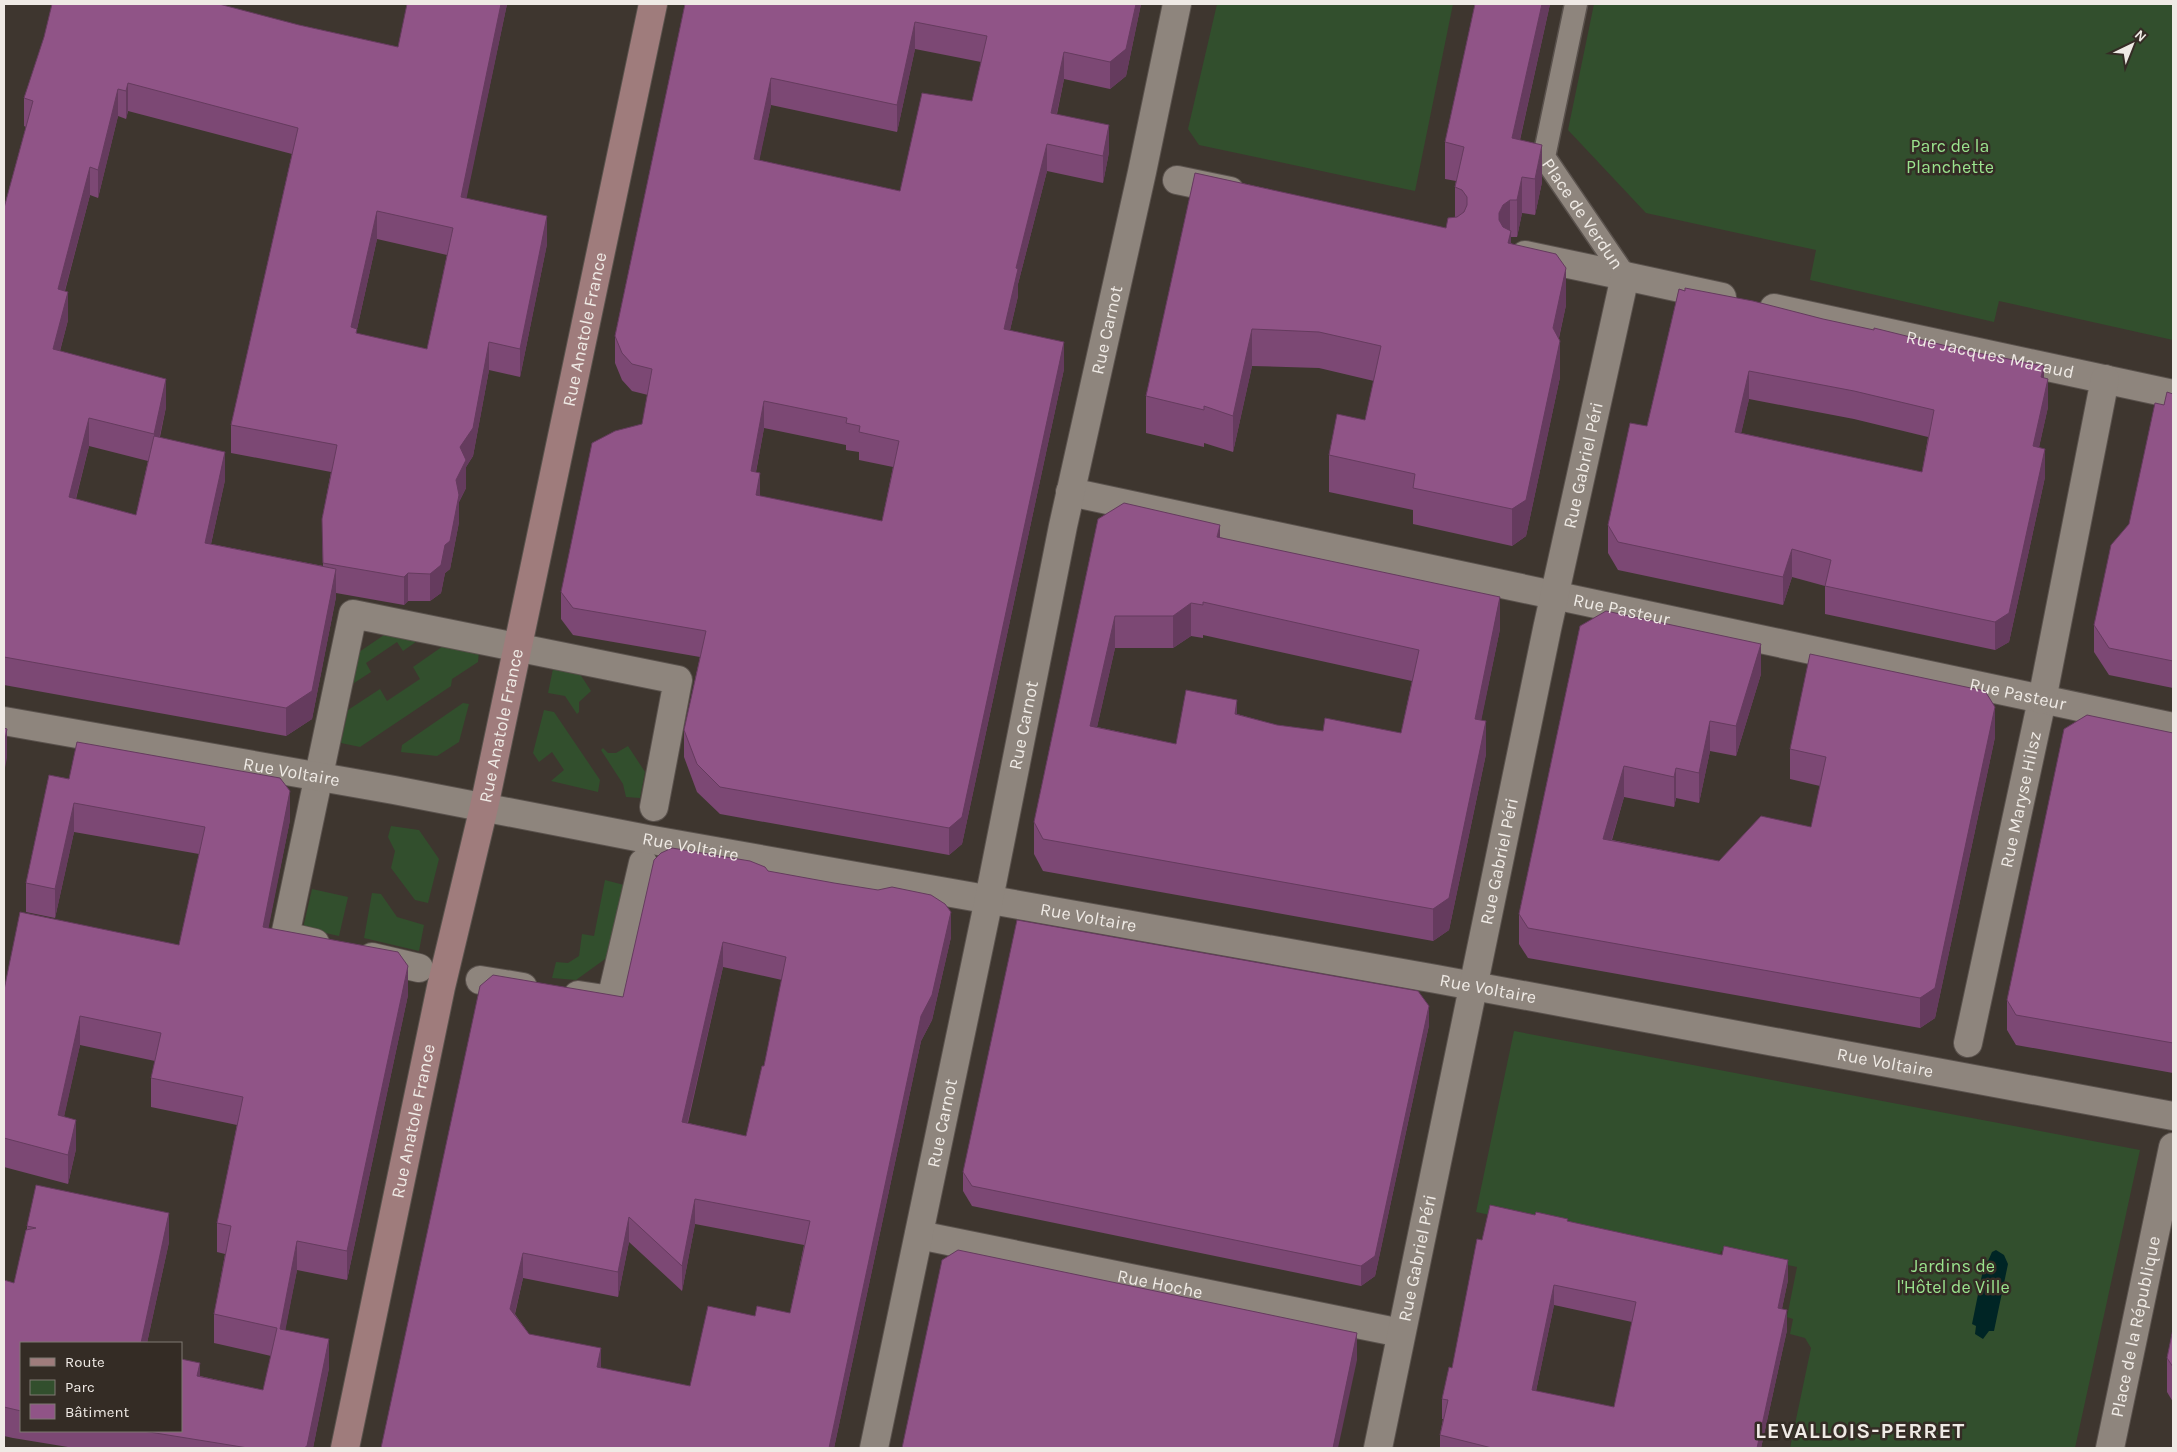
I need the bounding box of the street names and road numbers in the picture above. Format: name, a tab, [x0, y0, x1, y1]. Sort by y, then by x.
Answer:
street label: Place de Verdun	[1537, 154, 1628, 274]
street label: Rue Anatole France	[558, 250, 611, 409]
street label: Rue Carnot	[1086, 283, 1127, 377]
street label: Rue Jacques Mazaud	[1904, 326, 2076, 383]
street label: Rue Gabriel Péri	[1559, 400, 1608, 531]
street label: Rue Pasteur	[1571, 589, 1672, 631]
street label: Rue Anatole France	[474, 647, 528, 805]
street label: Rue Pasteur	[1967, 673, 2069, 715]
street label: Rue Carnot	[1004, 679, 1043, 772]
street label: Rue Maryse Hilsz	[1995, 729, 2046, 870]
street label: Rue Voltaire	[241, 753, 342, 791]
street label: Rue Gabriel Péri	[1475, 796, 1523, 927]
street label: Rue Voltaire	[641, 827, 741, 866]
street label: Rue Voltaire	[1038, 898, 1138, 937]
street label: Rue Voltaire	[1438, 969, 1538, 1008]
street label: Rue Anatole France	[386, 1042, 440, 1200]
street label: Rue Voltaire	[1835, 1043, 1935, 1082]
street label: Rue Carnot	[922, 1076, 962, 1170]
street label: Rue Gabriel Péri	[1393, 1192, 1441, 1324]
street label: Place de la République	[2106, 1234, 2165, 1419]
street label: Rue Hoche	[1115, 1265, 1205, 1303]

